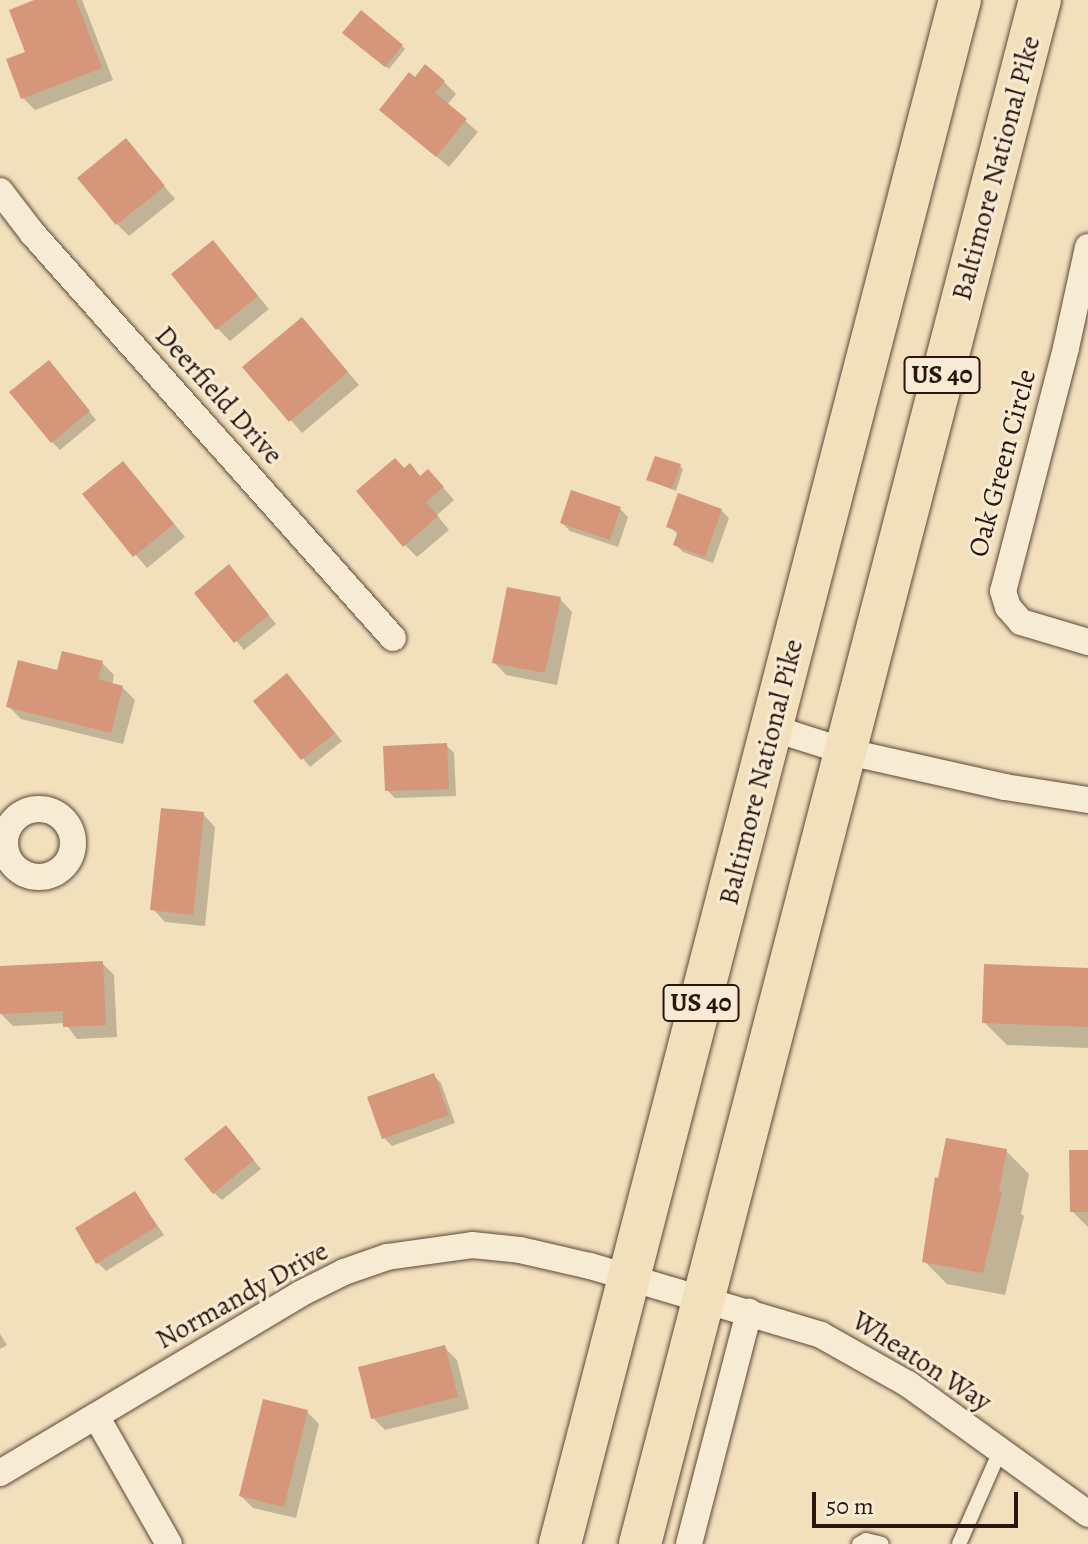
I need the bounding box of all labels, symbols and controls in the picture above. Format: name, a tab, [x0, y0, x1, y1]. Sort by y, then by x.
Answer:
street label: Baltimore National Pike	[944, 32, 1048, 304]
street label: Deerfield Drive	[148, 319, 290, 471]
road number: US 40	[902, 353, 982, 397]
street label: Oak Green Circle	[961, 365, 1043, 561]
street label: Baltimore National Pike	[712, 636, 810, 908]
road number: US 40	[661, 981, 741, 1025]
street label: Normandy Drive	[150, 1234, 334, 1356]
street label: Wheaton Way	[846, 1304, 998, 1418]
scale bar	[816, 1476, 1022, 1526]
text: 50 m	[826, 1490, 874, 1522]

